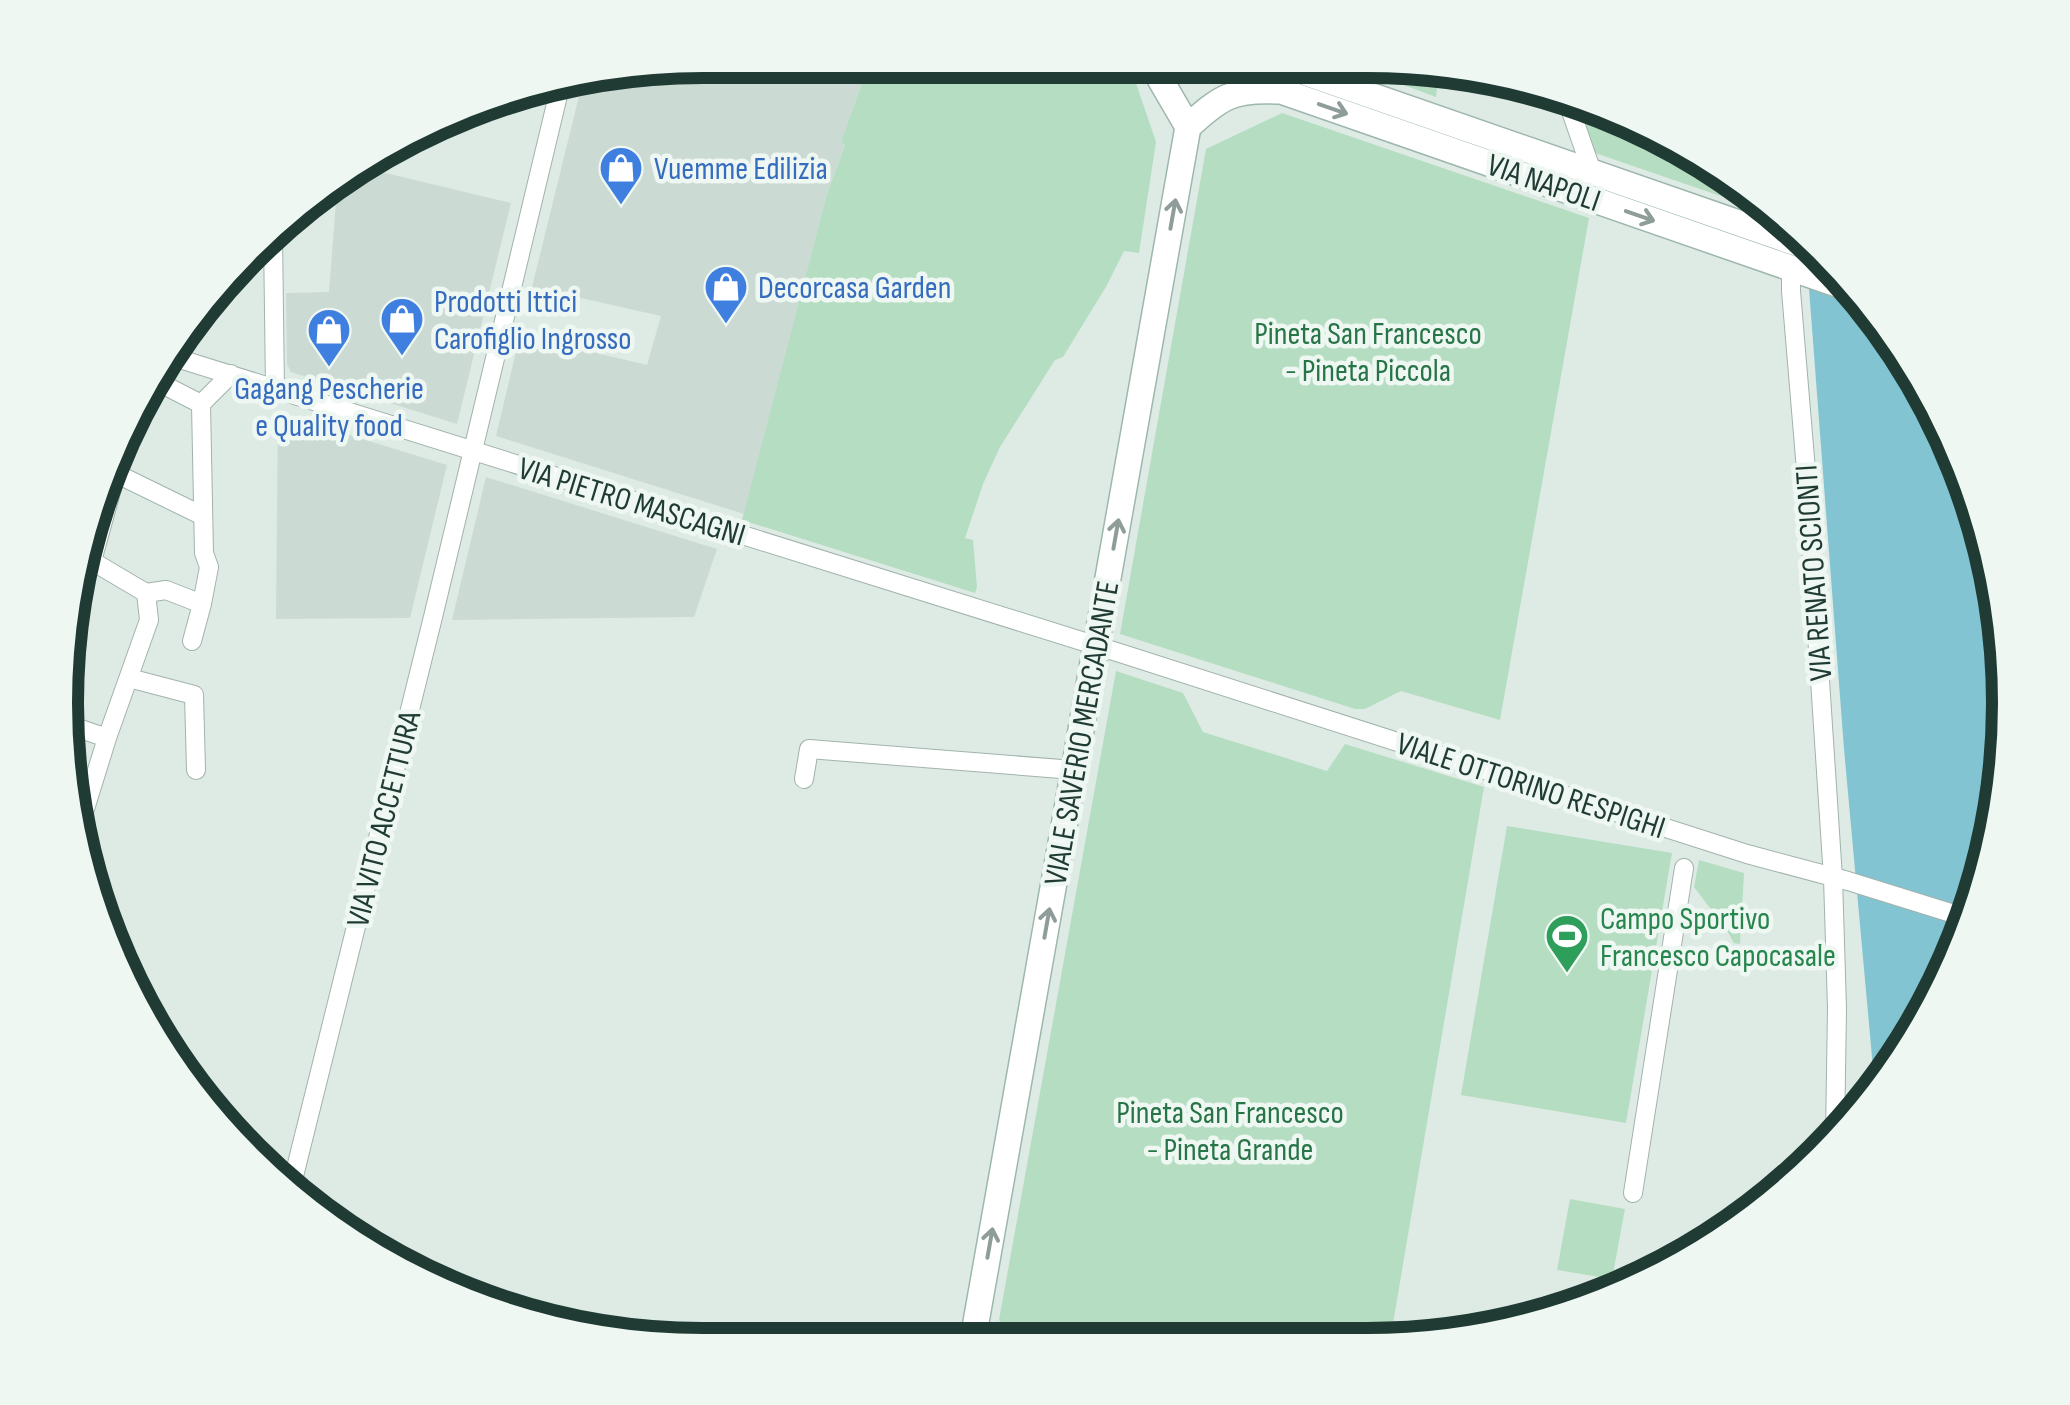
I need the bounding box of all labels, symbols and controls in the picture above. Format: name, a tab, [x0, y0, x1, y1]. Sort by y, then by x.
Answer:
one-way arrow	[1317, 101, 1348, 119]
shop icon: Vuemme Edilizia	[598, 145, 644, 206]
street label: VIA NAPOLI	[1482, 146, 1605, 221]
place label: Vuemme Edilizia	[654, 150, 828, 189]
one-way arrow	[1164, 198, 1183, 231]
one-way arrow	[1623, 208, 1655, 226]
shop icon: Decorcasa Garden	[703, 264, 749, 325]
place label: Decorcasa Garden	[758, 269, 951, 308]
place label: Prodotti Ittici Carofiglio Ingrosso	[434, 283, 632, 359]
shop icon: Prodotti Ittici Carofiglio Ingrosso	[379, 296, 425, 357]
shop icon: Gagang Pescherie e Quality food	[306, 307, 352, 368]
park label: Pineta San Francesco - Pineta Piccola	[1254, 315, 1482, 391]
place label: Gagang Pescherie e Quality food	[234, 370, 424, 446]
street label: VIA PIETRO MASCAGNI	[513, 449, 750, 555]
street label: VIA RENATO SCIONTI	[1787, 463, 1842, 682]
one-way arrow	[1107, 518, 1126, 551]
street label: VIALE SAVERIO MERCADANTE	[1037, 578, 1128, 888]
street label: VIA VITO ACCETTURA	[339, 707, 430, 932]
street label: VIALE OTTORINO RESPIGHI	[1391, 725, 1670, 848]
place label: Campo Sportivo Francesco Capocasale	[1600, 900, 1836, 976]
one-way arrow	[1038, 908, 1057, 940]
sports icon: Campo Sportivo Francesco Capocasale	[1544, 913, 1590, 974]
park label: Pineta San Francesco - Pineta Grande	[1116, 1094, 1344, 1170]
one-way arrow	[981, 1227, 1000, 1260]

